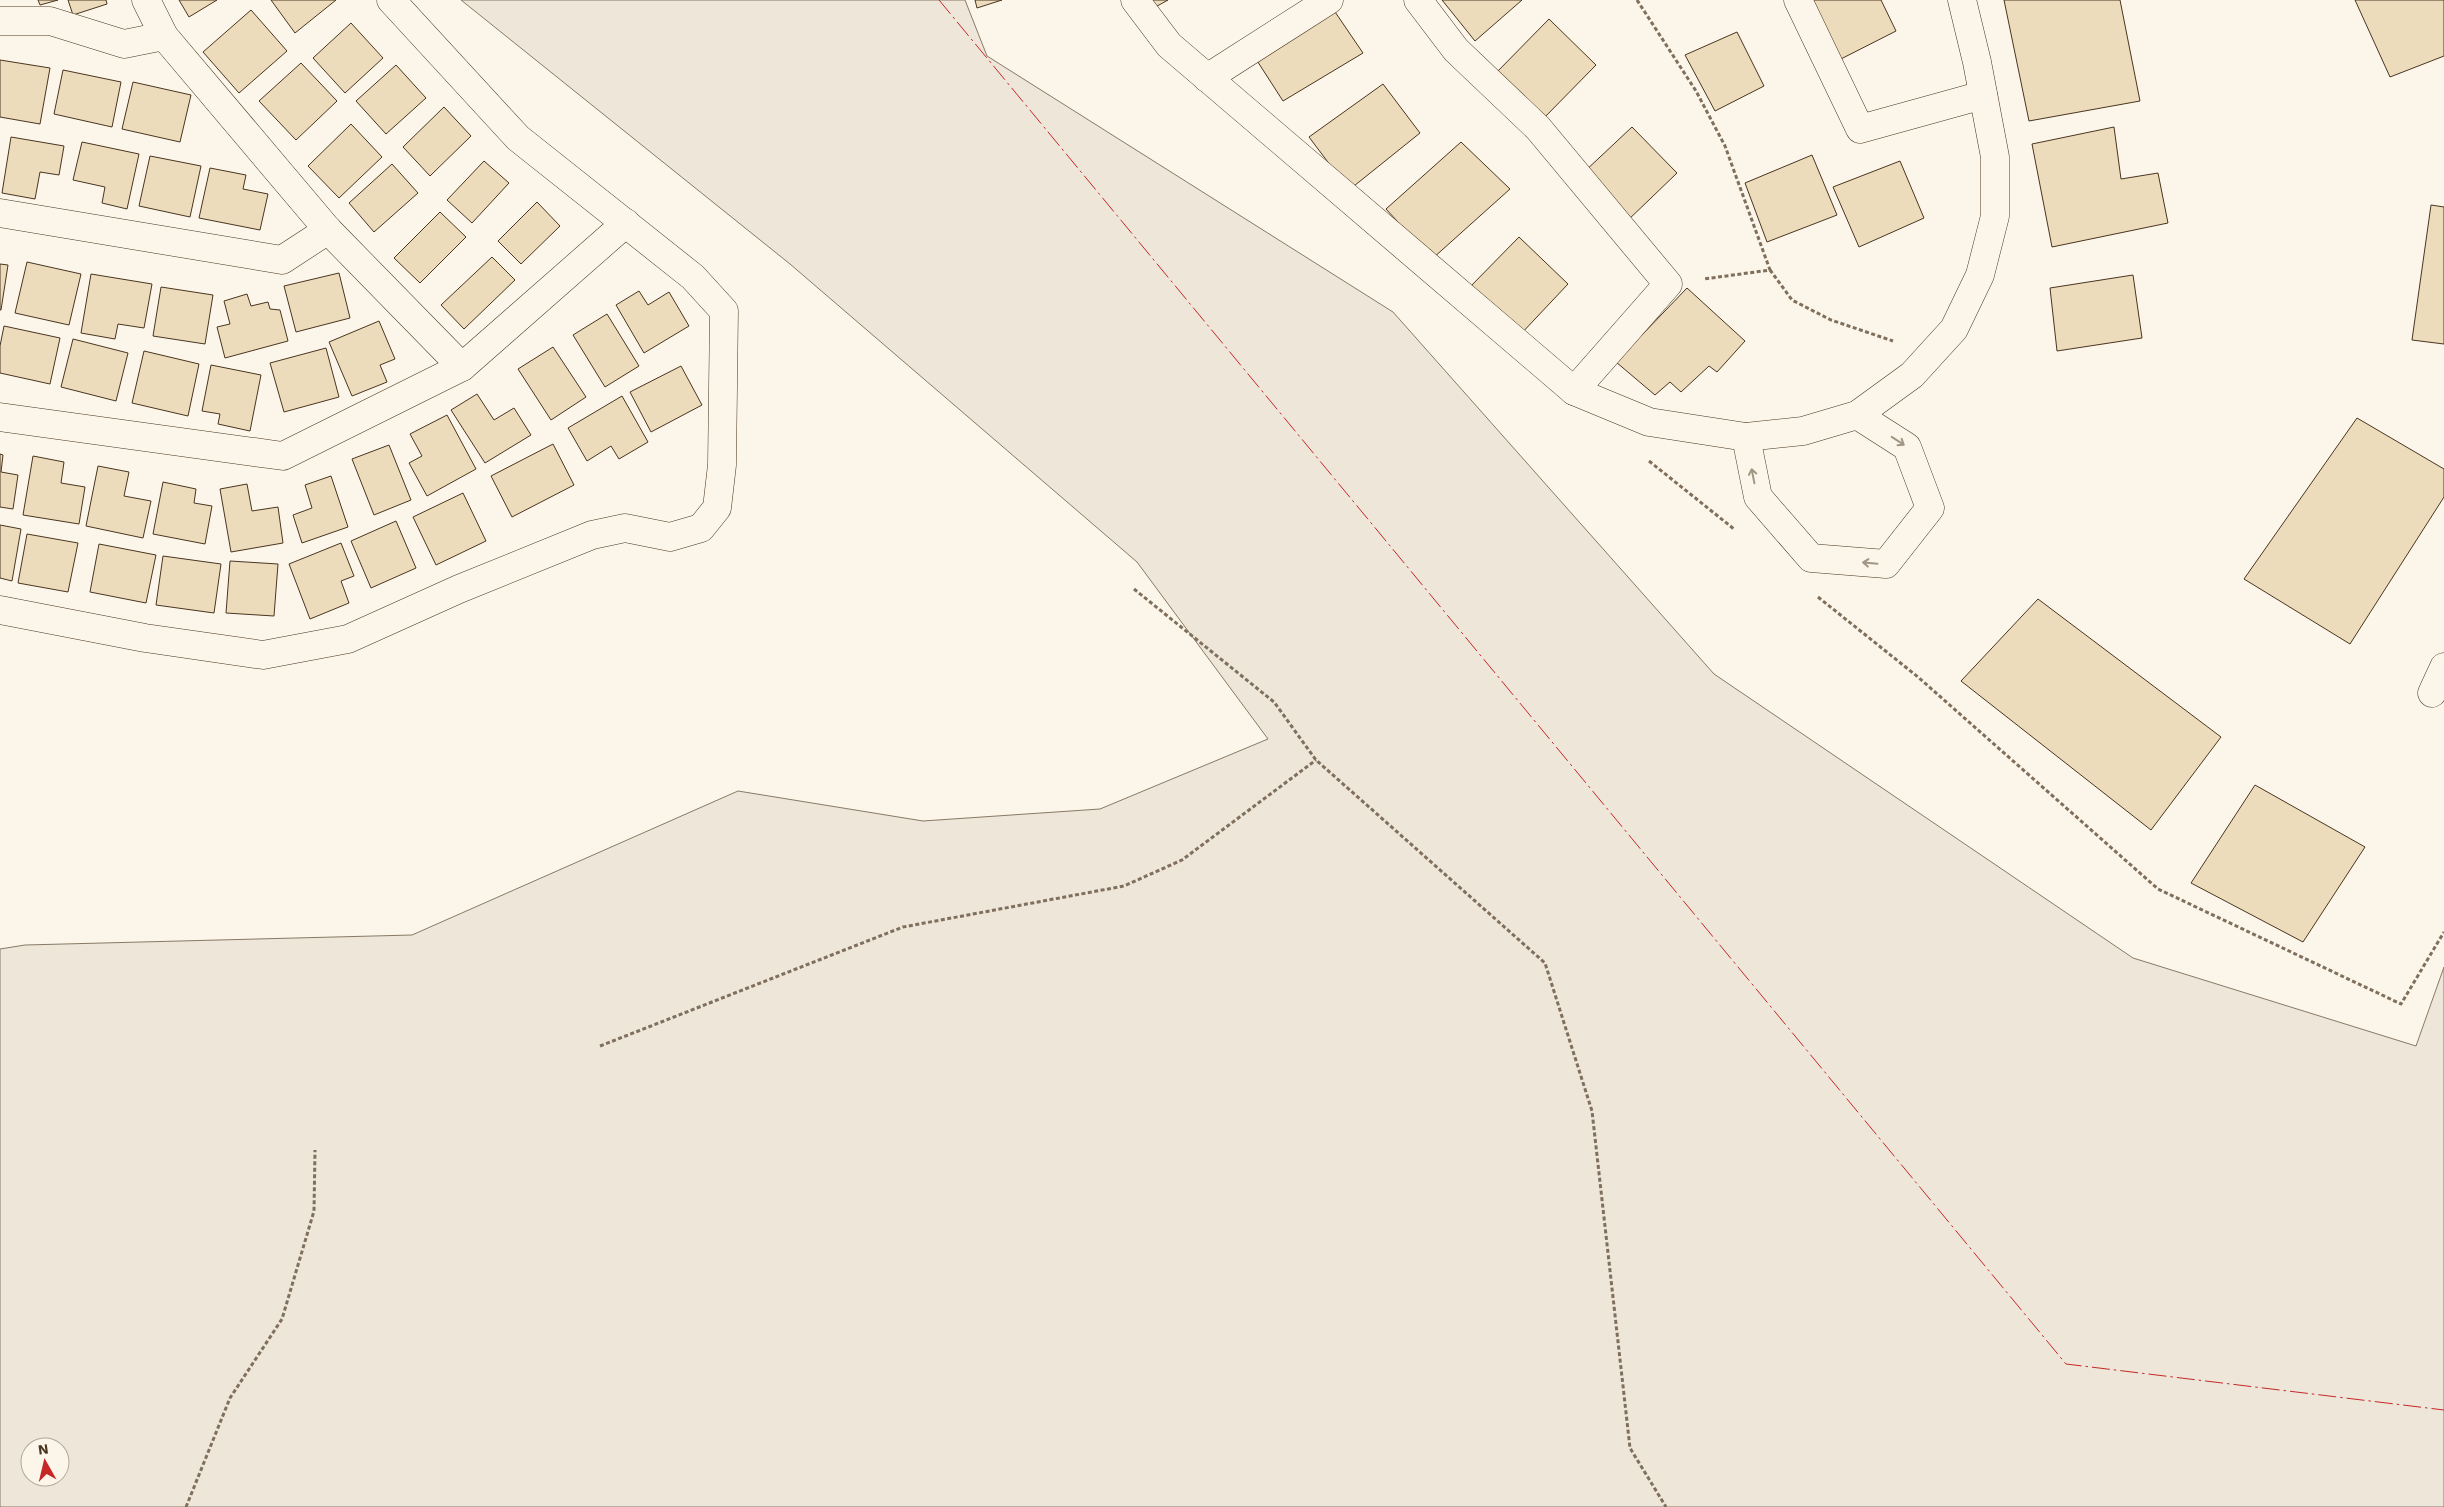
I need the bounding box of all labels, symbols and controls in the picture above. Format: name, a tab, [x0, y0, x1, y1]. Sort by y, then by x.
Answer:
one-way arrow	[1891, 437, 1905, 447]
one-way arrow	[1748, 468, 1758, 484]
one-way arrow	[1863, 558, 1879, 568]
north arrow	[20, 1437, 70, 1487]
text: N	[37, 1440, 49, 1458]

